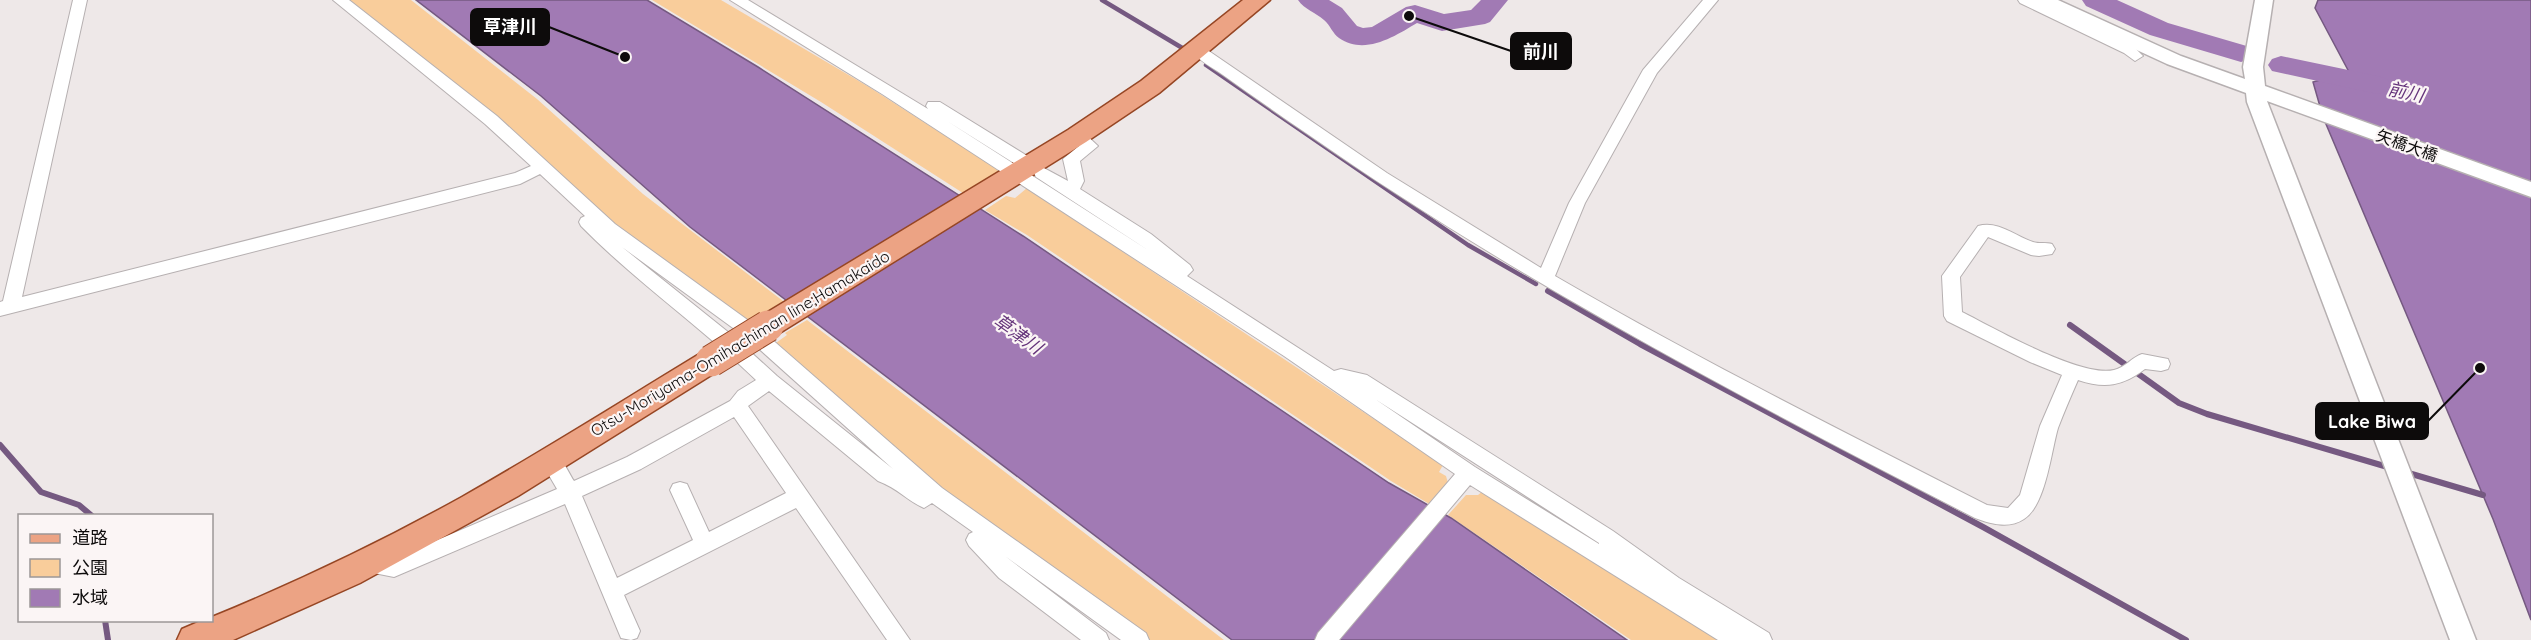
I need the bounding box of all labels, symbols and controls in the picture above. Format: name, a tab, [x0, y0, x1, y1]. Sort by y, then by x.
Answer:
callout: 草津川	[471, 9, 549, 45]
text: 草津川	[483, 15, 537, 38]
callout: 前川	[1511, 33, 1571, 69]
text: 前川	[1523, 40, 1559, 63]
water label: 前川	[2386, 77, 2428, 107]
street label: 矢橋大橋	[2374, 125, 2440, 165]
street label: Otsu-Moriyama-Omihachiman line;Hamakaido	[587, 245, 893, 441]
water label: 草津川	[989, 309, 1048, 360]
callout: Lake Biwa	[2316, 403, 2428, 439]
text: Lake Biwa	[2328, 410, 2416, 433]
legend	[18, 514, 213, 622]
text: 道路	[72, 526, 108, 549]
text: 公園	[72, 556, 108, 579]
text: 水域	[72, 586, 108, 609]

